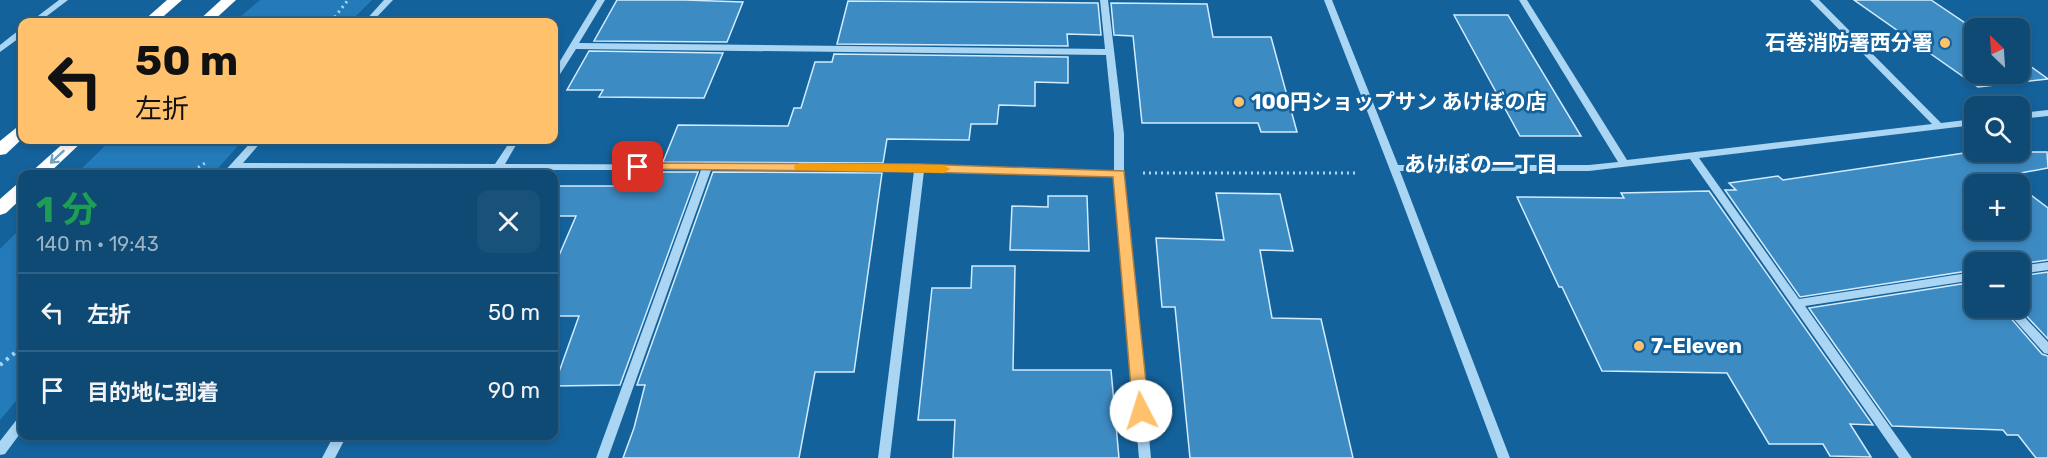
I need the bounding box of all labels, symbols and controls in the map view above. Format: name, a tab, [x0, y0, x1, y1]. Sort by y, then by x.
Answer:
north arrow	[1964, 18, 2030, 84]
map controls	[1964, 18, 2030, 318]
place label: 石巻消防署西分署	[1765, 30, 1933, 55]
text: 50 m	[135, 36, 238, 86]
marker: 石巻消防署西分署	[1938, 36, 1952, 50]
icon: left	[36, 42, 114, 120]
place label: 100円ショップサン あけぼの店	[1251, 89, 1546, 114]
text: 左折	[135, 93, 189, 125]
marker: 100円ショップサン あけぼの店	[1232, 95, 1246, 109]
button: search	[1964, 96, 2030, 162]
pin	[612, 141, 663, 192]
one-way arrow	[50, 150, 65, 164]
icon: arrive	[621, 150, 654, 183]
district label: あけぼの一丁目	[1404, 151, 1558, 178]
button: +	[1964, 174, 2030, 240]
text: 1 分	[36, 188, 98, 231]
button: close	[477, 190, 540, 253]
text: 140 m · 19:43	[36, 232, 159, 256]
button: −	[1964, 252, 2030, 318]
icon: left	[36, 296, 69, 329]
text: 50 m	[488, 299, 540, 326]
text: 左折	[87, 301, 131, 328]
place label: 7-Eleven	[1651, 333, 1742, 358]
marker: 7-Eleven	[1632, 339, 1646, 353]
icon: arrive	[36, 374, 69, 407]
text: 90 m	[488, 377, 540, 404]
text: 目的地に到着	[87, 379, 219, 406]
position arrow	[1109, 379, 1173, 443]

